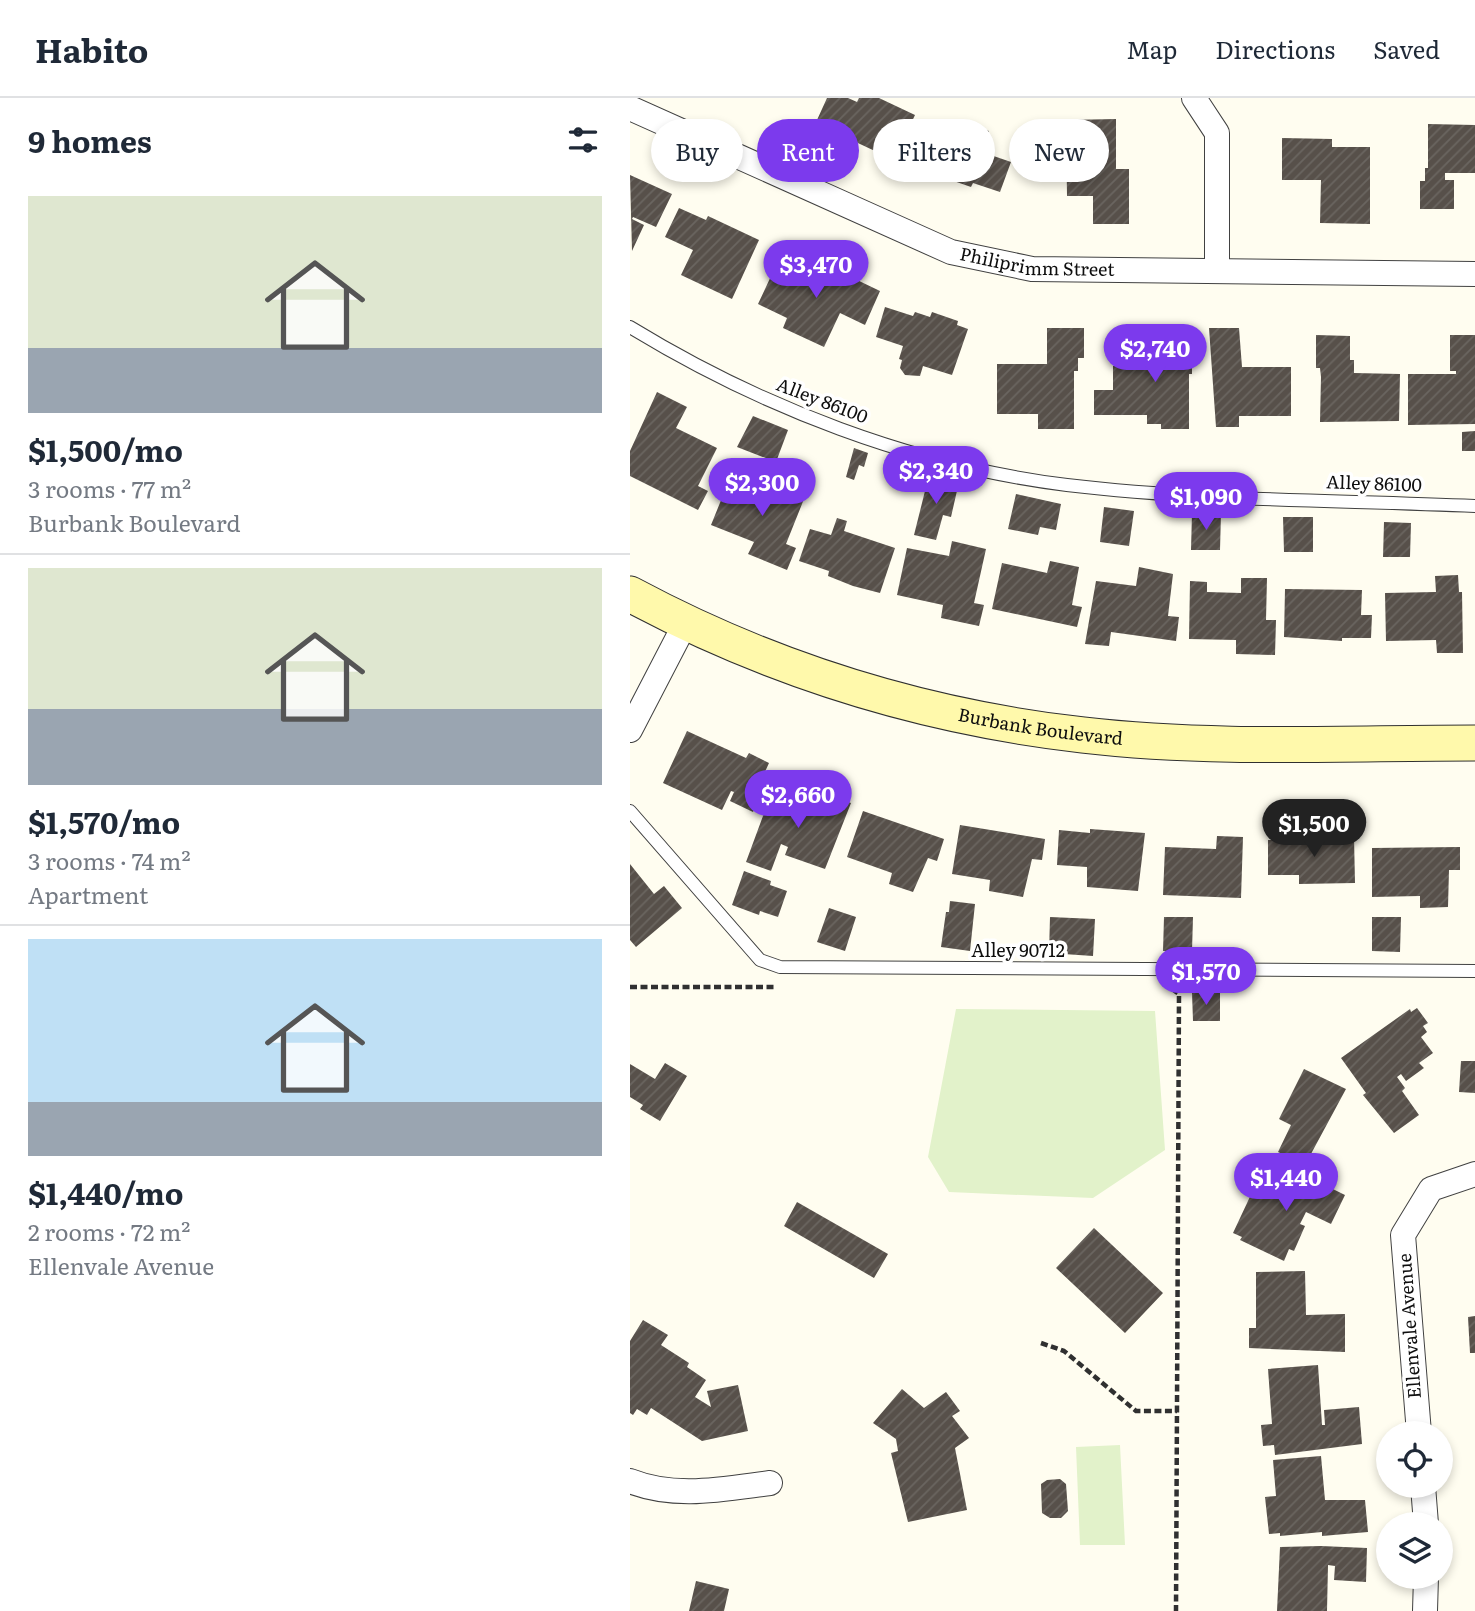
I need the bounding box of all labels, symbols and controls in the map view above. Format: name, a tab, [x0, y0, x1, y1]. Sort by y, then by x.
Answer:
text: Habito	[35, 24, 148, 73]
text: Map	[1126, 31, 1177, 66]
text: Directions	[1215, 31, 1335, 66]
text: Saved	[1373, 31, 1440, 66]
text: 9 homes	[28, 118, 152, 162]
chip: Buy	[651, 119, 743, 182]
chip: Rent	[757, 119, 859, 182]
chip: Filters	[873, 119, 995, 182]
chip: New	[1009, 119, 1109, 182]
icon: filters	[564, 121, 602, 159]
street label: Philiprimm Street	[957, 239, 1115, 282]
pin: $3,470	[759, 240, 873, 300]
icon: home	[252, 242, 378, 368]
text: $3,470	[780, 246, 853, 280]
pin: $2,740	[1098, 324, 1212, 384]
text: $2,740	[1120, 330, 1190, 364]
street label: Alley 86100	[773, 370, 872, 429]
text: $1,500/mo	[28, 427, 183, 471]
pin: $2,340	[879, 446, 993, 506]
text: $2,340	[899, 452, 973, 486]
pin: $2,300	[705, 458, 819, 518]
text: $2,300	[725, 464, 799, 498]
street label: Alley 86100	[1326, 467, 1422, 498]
text: 3 rooms · 77 m²	[28, 471, 191, 505]
pin: $1,090	[1149, 472, 1263, 532]
text: $1,090	[1170, 478, 1242, 512]
text: Burbank Boulevard	[28, 505, 241, 539]
icon: home	[252, 614, 378, 740]
street label: Burbank Boulevard	[956, 700, 1124, 751]
pin: $2,660	[741, 770, 855, 830]
text: $2,660	[761, 776, 835, 810]
text: $1,570/mo	[28, 799, 180, 843]
pin: $1,500	[1257, 800, 1371, 859]
text: $1,500	[1278, 805, 1350, 839]
text: 3 rooms · 74 m²	[28, 843, 191, 877]
text: Apartment	[28, 877, 148, 911]
street label: Alley 90712	[971, 936, 1065, 963]
pin: $1,570	[1149, 948, 1263, 1007]
text: $1,570	[1171, 953, 1241, 987]
icon: home	[252, 985, 378, 1111]
pin: $1,440	[1229, 1154, 1343, 1213]
text: $1,440	[1250, 1159, 1322, 1193]
text: $1,440/mo	[28, 1170, 183, 1214]
text: 2 rooms · 72 m²	[28, 1214, 190, 1248]
text: Ellenvale Avenue	[28, 1248, 214, 1282]
street label: Ellenvale Avenue	[1390, 1252, 1427, 1400]
map controls	[1376, 1421, 1453, 1589]
button: locate	[1376, 1421, 1453, 1498]
button: layers	[1376, 1512, 1453, 1589]

